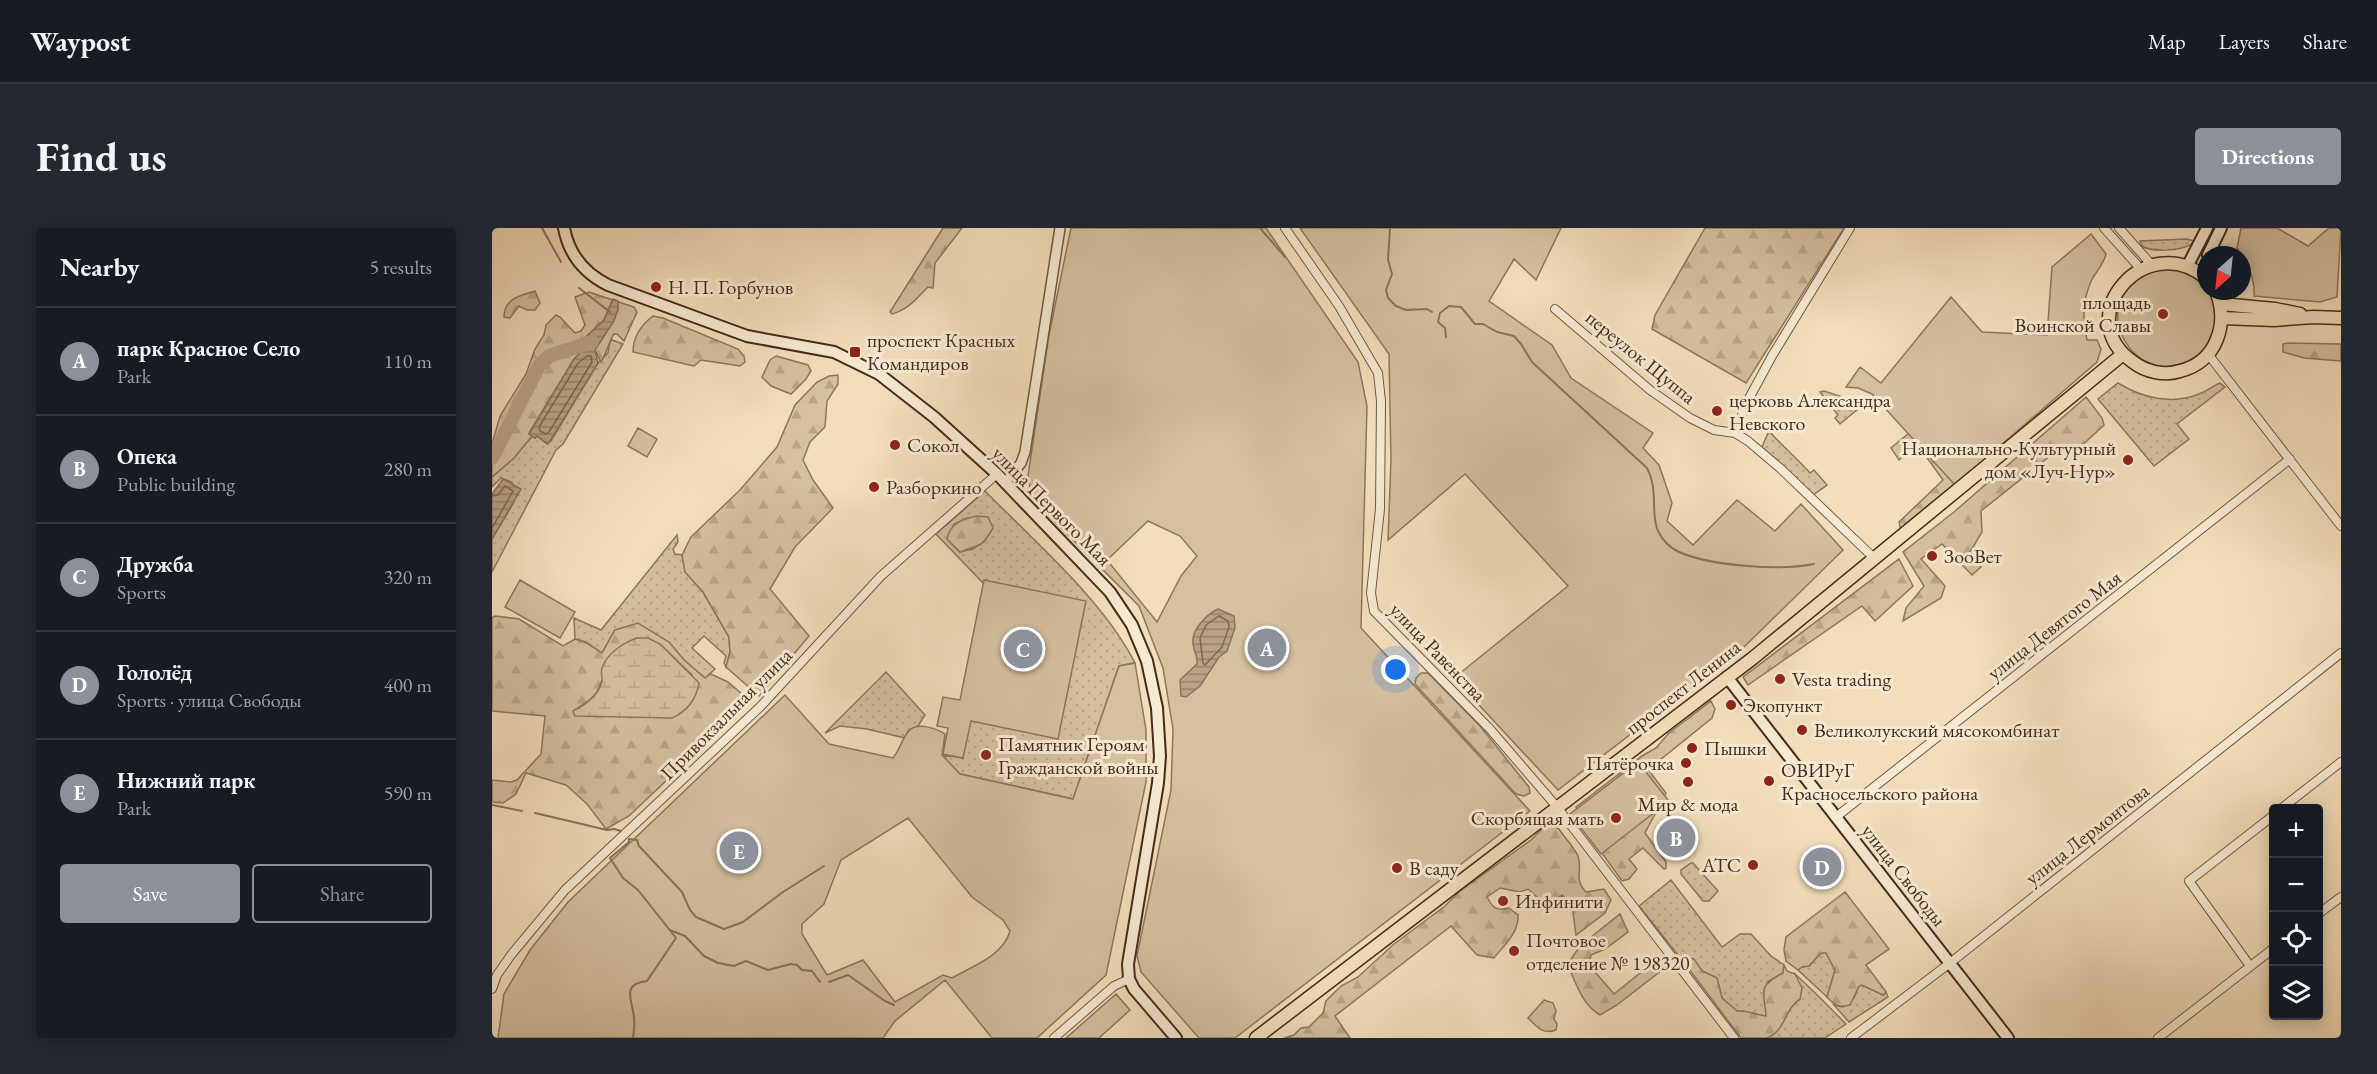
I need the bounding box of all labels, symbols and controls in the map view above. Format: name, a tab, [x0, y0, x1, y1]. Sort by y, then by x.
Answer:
text: Waypost	[30, 23, 131, 59]
text: Map	[2148, 28, 2186, 55]
text: Layers	[2219, 28, 2270, 55]
text: Share	[2303, 28, 2347, 55]
button: Directions	[2195, 128, 2341, 185]
text: Find us	[36, 129, 167, 184]
north arrow	[2197, 246, 2251, 300]
text: Nearby	[60, 250, 140, 284]
text: 5 results	[369, 254, 432, 280]
place label: Н. П. Горбунов	[668, 274, 793, 300]
marker: Н. П. Горбунов	[649, 280, 663, 294]
place label: площадь Воинской Славы	[2014, 289, 2151, 338]
street label: переулок Щуппа	[1580, 304, 1702, 410]
marker: площадь Воинской Славы	[2156, 307, 2170, 321]
place label: проспект Красных Командиров	[867, 327, 1015, 376]
text: парк Красное Село	[117, 334, 300, 363]
marker: проспект Красных Командиров	[848, 345, 862, 359]
text: A	[72, 348, 87, 374]
text: 110 m	[384, 348, 432, 374]
text: Park	[117, 363, 151, 389]
place label: церковь Александра Невского	[1729, 387, 1891, 436]
marker: церковь Александра Невского	[1710, 404, 1724, 418]
place label: Сокол	[907, 432, 960, 458]
place label: Национально-Культурный дом «Луч-Нур»	[1901, 435, 2116, 484]
marker: Сокол	[888, 438, 902, 452]
street label: улица Первого Мая	[986, 440, 1118, 572]
text: Опека	[117, 442, 177, 471]
marker: Национально-Культурный дом «Луч-Нур»	[2121, 453, 2135, 467]
text: B	[73, 456, 86, 482]
text: 280 m	[384, 456, 432, 482]
text: Public building	[117, 471, 235, 497]
place label: Разборкино	[886, 474, 982, 500]
marker: Разборкино	[867, 480, 881, 494]
place label: ЗооВет	[1944, 543, 2002, 569]
marker: ЗооВет	[1925, 549, 1939, 563]
text: Дружба	[117, 550, 193, 579]
text: C	[72, 564, 87, 590]
text: 320 m	[384, 564, 432, 590]
street label: улица Девятого Мая	[1982, 564, 2126, 686]
text: Sports	[117, 579, 166, 605]
street label: улица Равенства	[1384, 597, 1492, 707]
pin: C	[1004, 626, 1042, 672]
pin: A	[1248, 626, 1286, 670]
street label: проспект Ленина	[1620, 634, 1746, 740]
street label: Привокзальная улица	[654, 642, 798, 786]
your location	[1381, 655, 1410, 684]
text: Гололёд	[117, 658, 192, 687]
place label: Vesta trading	[1792, 666, 1891, 692]
text: D	[72, 672, 87, 698]
text: 400 m	[384, 672, 432, 698]
marker: Vesta trading	[1773, 672, 1787, 686]
text: Sports · улица Свободы	[117, 687, 301, 713]
place label: Экопункт	[1743, 692, 1822, 718]
marker: Экопункт	[1724, 698, 1738, 712]
place label: Великолукский мясокомбинат	[1814, 717, 2059, 743]
marker: Великолукский мясокомбинат	[1795, 723, 1809, 737]
place label: Памятник Героям Гражданской войны	[998, 731, 1159, 780]
place label: Пышки	[1704, 735, 1767, 761]
marker: Пышки	[1685, 741, 1699, 755]
marker: Памятник Героям Гражданской войны	[979, 748, 993, 762]
place label: Пятёрочка	[1586, 750, 1674, 776]
marker: Пятёрочка	[1679, 756, 1693, 770]
place label: ОВИРуГ Красносельского района	[1781, 757, 1978, 806]
text: Нижний парк	[117, 766, 255, 795]
marker: ОВИРуГ Красносельского района	[1762, 774, 1776, 788]
marker: Мир & мода	[1681, 775, 1695, 789]
street label: улица Лермонтова	[2020, 777, 2154, 891]
text: E	[74, 780, 85, 806]
text: 590 m	[384, 780, 432, 806]
place label: Мир & мода	[1637, 791, 1739, 817]
text: Park	[117, 795, 151, 821]
map controls	[2269, 804, 2323, 1020]
button: +	[2269, 804, 2323, 858]
place label: Скорбящая мать	[1471, 805, 1604, 831]
marker: Скорбящая мать	[1609, 811, 1623, 825]
pin: B	[1656, 816, 1696, 860]
street label: улица Свободы	[1856, 818, 1952, 932]
pin: E	[720, 828, 758, 874]
pin: D	[1802, 844, 1842, 890]
place label: АТС	[1701, 852, 1741, 878]
place label: В саду	[1409, 855, 1459, 881]
marker: АТС	[1746, 858, 1760, 872]
button: −	[2269, 858, 2323, 912]
marker: В саду	[1390, 861, 1404, 875]
button: Save	[60, 864, 240, 923]
button: Share	[252, 864, 432, 923]
place label: Инфинити	[1515, 888, 1604, 914]
marker: Инфинити	[1496, 894, 1510, 908]
button: locate	[2269, 912, 2323, 966]
place label: Почтовое отделение № 198320	[1526, 927, 1690, 976]
marker: Почтовое отделение № 198320	[1507, 944, 1521, 958]
button: layers	[2269, 966, 2323, 1020]

